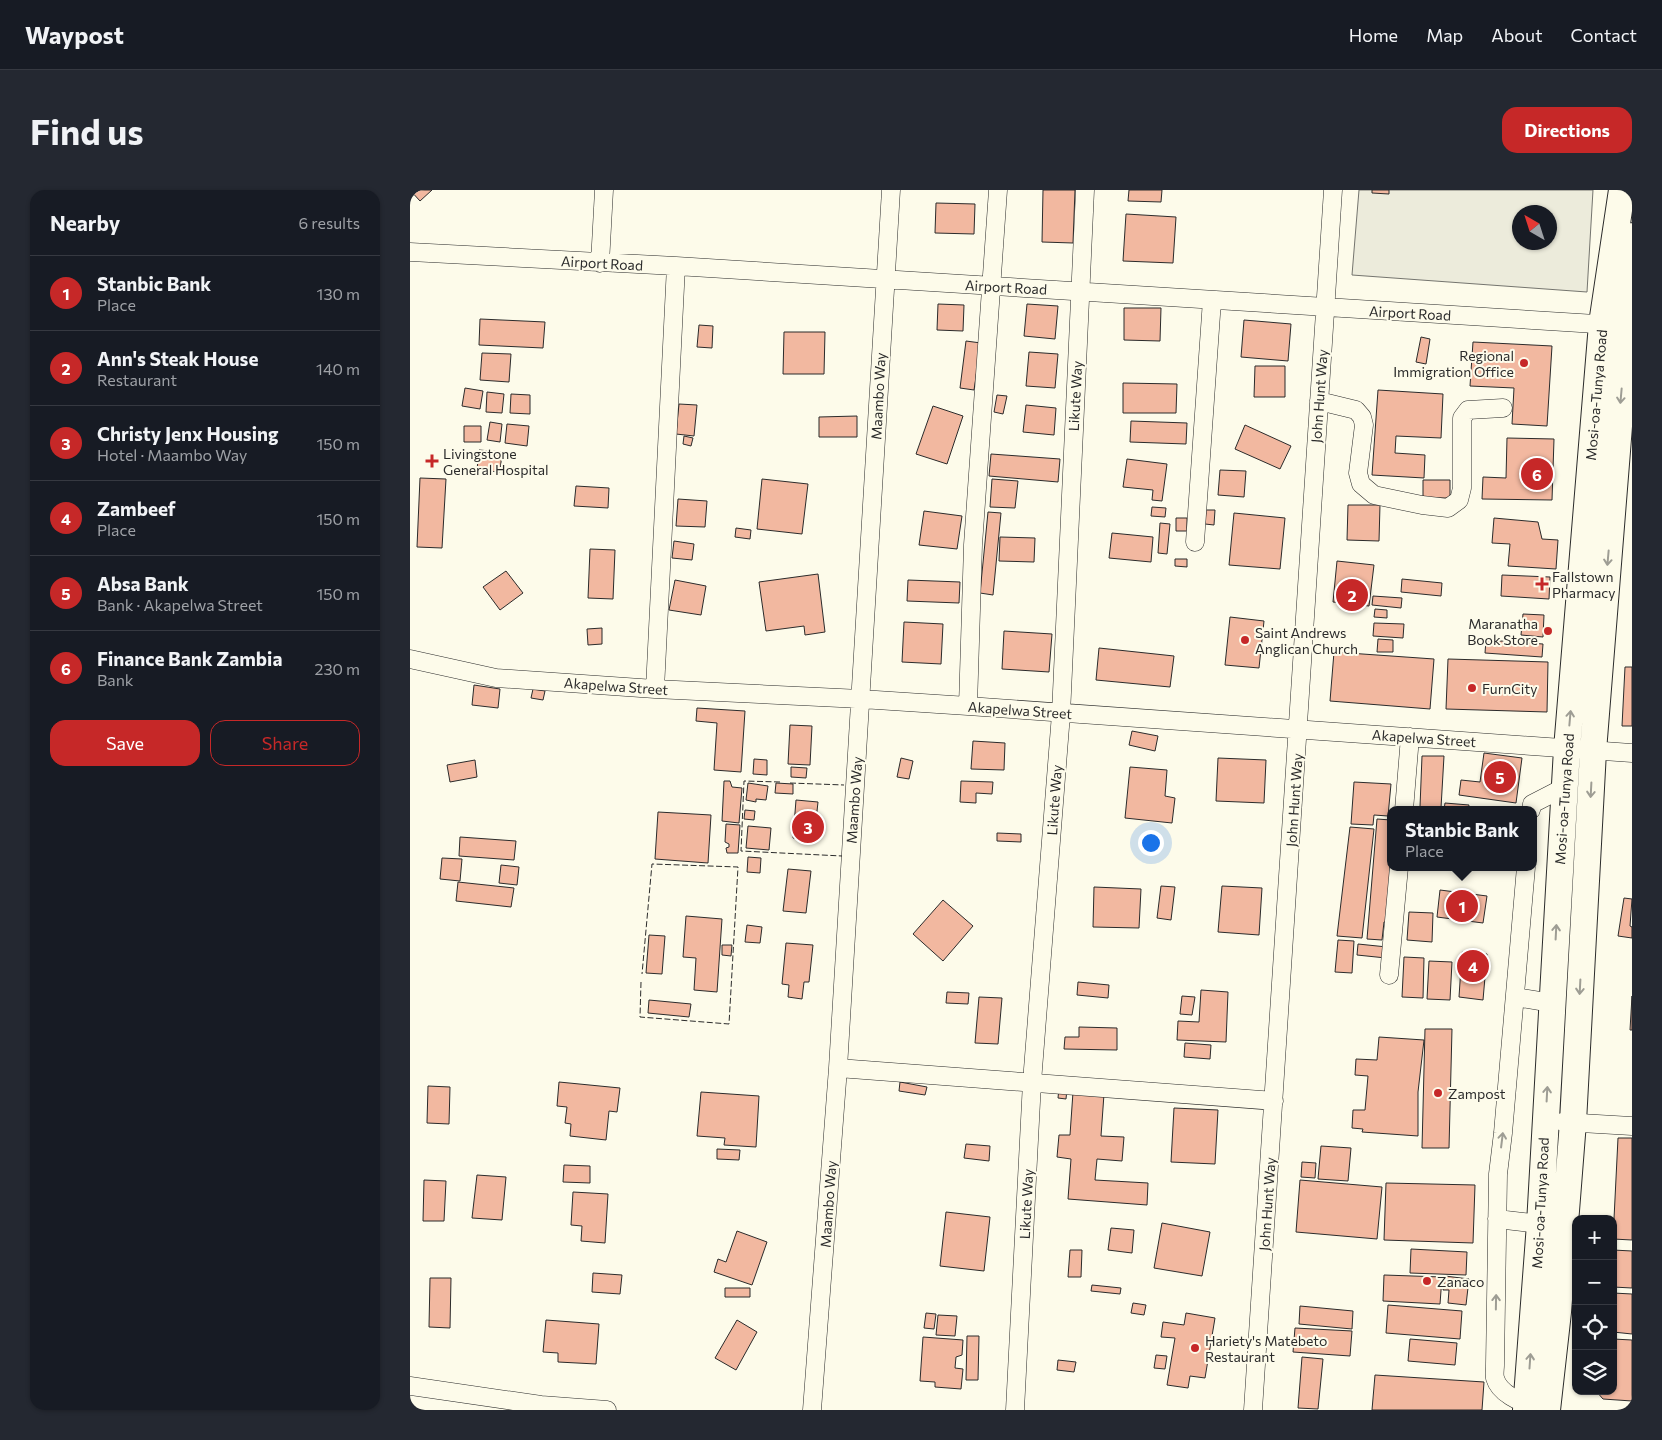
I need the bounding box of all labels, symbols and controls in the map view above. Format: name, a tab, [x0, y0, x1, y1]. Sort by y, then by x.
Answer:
text: Waypost	[25, 20, 124, 49]
text: Home	[1349, 24, 1398, 46]
text: Map	[1426, 24, 1463, 46]
text: About	[1491, 24, 1543, 46]
text: Contact	[1571, 24, 1637, 46]
button: Directions	[1502, 107, 1632, 153]
text: Find us	[30, 109, 144, 152]
north arrow	[1512, 205, 1557, 250]
text: Nearby	[50, 210, 120, 235]
text: 6 results	[299, 213, 360, 232]
street label: Airport Road	[561, 252, 643, 274]
text: Stanbic Bank	[97, 272, 211, 295]
street label: Airport Road	[965, 276, 1047, 298]
text: 1	[62, 284, 70, 303]
text: 130 m	[317, 284, 360, 303]
text: Place	[97, 295, 136, 314]
street label: Airport Road	[1369, 302, 1451, 324]
street label: Mosi-oa-Tunya Road	[1582, 329, 1610, 461]
text: Ann's Steak House	[97, 347, 258, 370]
place label: Regional Immigration Office	[1393, 347, 1514, 380]
street label: John Hunt Way	[1307, 349, 1331, 443]
street label: Maambo Way	[867, 352, 889, 440]
marker: Regional Immigration Office	[1518, 357, 1530, 369]
text: 2	[61, 359, 71, 378]
text: 140 m	[316, 359, 360, 378]
street label: Likute Way	[1065, 360, 1085, 432]
text: Restaurant	[97, 370, 177, 389]
one-way arrow	[1617, 388, 1626, 404]
text: Christy Jenx Housing	[97, 422, 278, 445]
text: 3	[61, 434, 71, 453]
text: 150 m	[317, 434, 360, 453]
text: Hotel · Maambo Way	[97, 445, 247, 464]
place label: Livingstone General Hospital	[443, 445, 549, 478]
marker: Livingstone General Hospital	[425, 454, 439, 468]
pin: 6	[1521, 455, 1553, 493]
text: Zambeef	[97, 497, 176, 520]
text: 4	[61, 509, 71, 528]
text: 150 m	[317, 509, 360, 528]
text: Place	[97, 520, 136, 539]
one-way arrow	[1604, 550, 1613, 566]
place label: Fallstown Pharmacy	[1552, 568, 1615, 601]
text: Absa Bank	[97, 572, 189, 595]
pin: 2	[1336, 576, 1368, 614]
marker: Fallstown Pharmacy	[1536, 578, 1548, 590]
text: 5	[61, 584, 71, 603]
text: 150 m	[317, 584, 360, 603]
text: Bank · Akapelwa Street	[97, 595, 263, 614]
place label: Maranatha Book Store	[1467, 615, 1538, 648]
place label: Saint Andrews Anglican Church	[1255, 624, 1358, 657]
marker: Maranatha Book Store	[1542, 625, 1554, 637]
marker: Saint Andrews Anglican Church	[1239, 634, 1251, 646]
text: Finance Bank Zambia	[97, 647, 282, 670]
text: 6	[61, 659, 71, 678]
text: 230 m	[315, 659, 360, 678]
text: Bank	[97, 670, 134, 689]
street label: Akapelwa Street	[563, 674, 669, 698]
place label: FurnCity	[1482, 680, 1537, 697]
marker: FurnCity	[1466, 682, 1478, 694]
street label: Akapelwa Street	[967, 698, 1073, 722]
one-way arrow	[1565, 710, 1574, 726]
button: Save	[50, 720, 200, 766]
button: Share	[210, 720, 360, 766]
street label: Akapelwa Street	[1371, 726, 1477, 750]
street label: Mosi-oa-Tunya Road	[1551, 733, 1577, 865]
street label: John Hunt Way	[1282, 753, 1306, 847]
street label: Maambo Way	[842, 756, 866, 844]
pin: 5	[1484, 758, 1516, 796]
street label: Likute Way	[1043, 764, 1065, 836]
one-way arrow	[1586, 782, 1595, 798]
popup	[1387, 806, 1537, 871]
pin: 3	[792, 808, 824, 846]
text: Stanbic Bank	[1405, 818, 1519, 841]
your location	[1138, 830, 1164, 856]
text: Place	[1405, 841, 1444, 860]
pin: 1	[1446, 887, 1478, 925]
one-way arrow	[1552, 924, 1561, 940]
pin: 4	[1457, 947, 1489, 985]
one-way arrow	[1576, 979, 1585, 995]
place label: Zampost	[1448, 1085, 1506, 1102]
marker: Zampost	[1432, 1087, 1444, 1099]
one-way arrow	[1542, 1087, 1551, 1103]
one-way arrow	[1497, 1132, 1507, 1148]
street label: Mosi-oa-Tunya Road	[1528, 1137, 1552, 1269]
street label: John Hunt Way	[1255, 1157, 1279, 1251]
street label: Maambo Way	[816, 1160, 840, 1248]
street label: Likute Way	[1016, 1168, 1036, 1240]
map controls	[1572, 1215, 1617, 1395]
button: +	[1572, 1215, 1617, 1260]
button: −	[1572, 1260, 1617, 1305]
place label: Zanaco	[1437, 1273, 1484, 1290]
marker: Zanaco	[1421, 1275, 1433, 1287]
one-way arrow	[1491, 1294, 1501, 1310]
button: locate	[1572, 1305, 1617, 1350]
place label: Hariety's Matebeto Restaurant	[1205, 1332, 1327, 1365]
marker: Hariety's Matebeto Restaurant	[1189, 1342, 1201, 1354]
button: layers	[1572, 1350, 1617, 1395]
one-way arrow	[1525, 1354, 1535, 1370]

